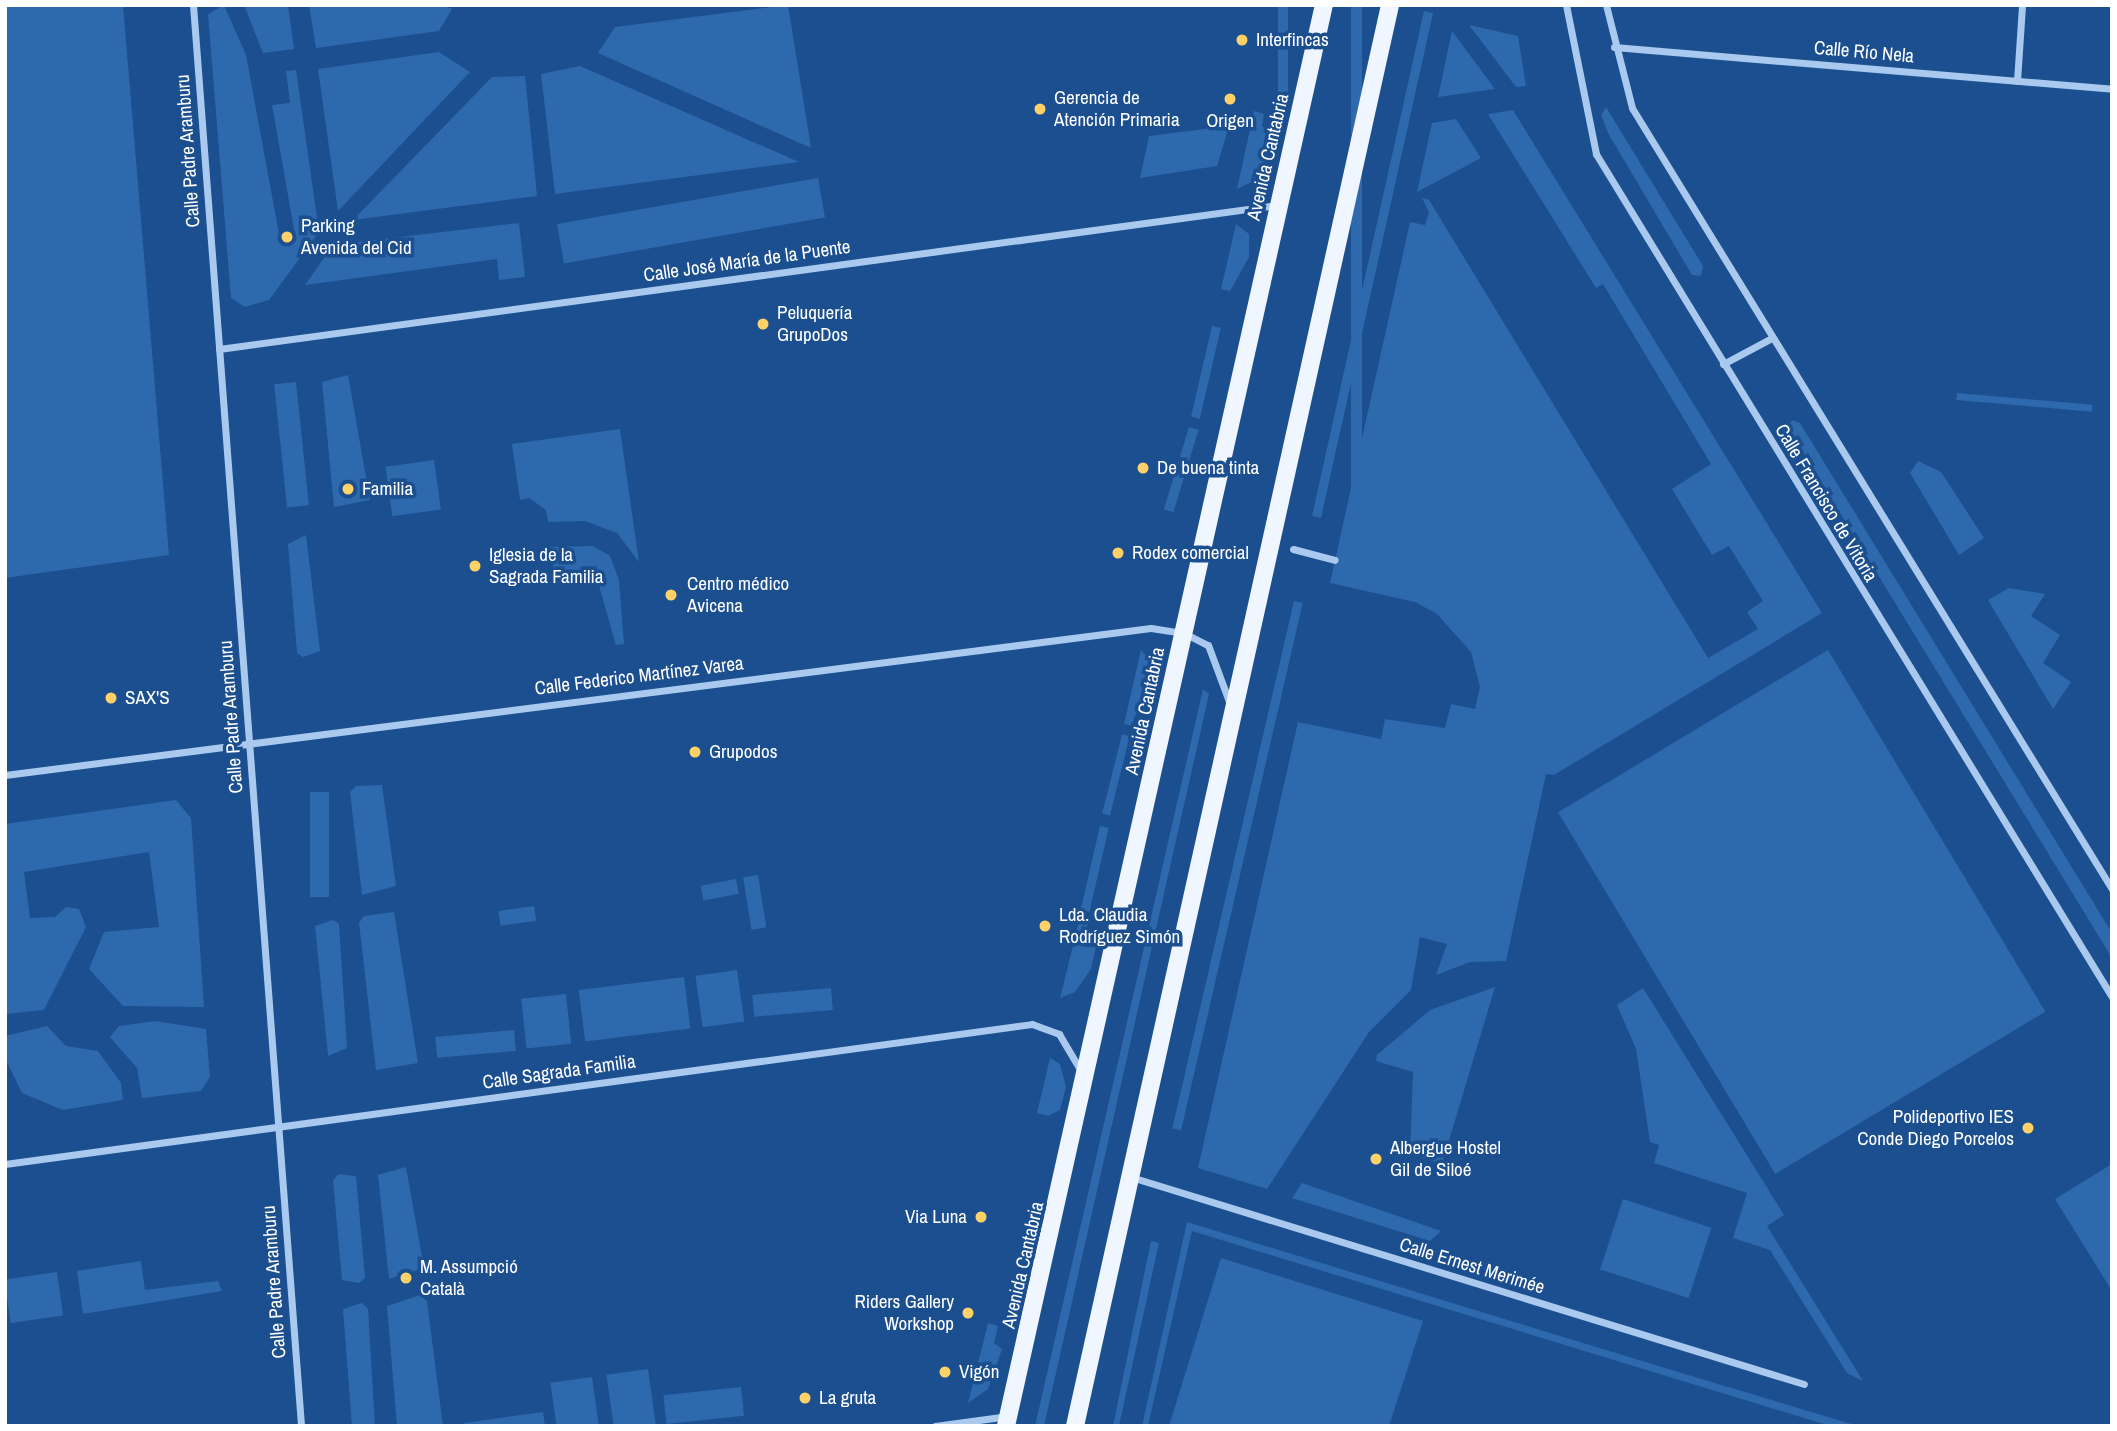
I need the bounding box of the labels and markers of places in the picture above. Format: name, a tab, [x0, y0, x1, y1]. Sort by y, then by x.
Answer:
place label: Interfincas	[1256, 29, 1329, 51]
marker: Interfincas	[1234, 32, 1250, 48]
place label: Gerencia de Atención Primaria	[1054, 87, 1180, 131]
marker: Origen	[1222, 91, 1238, 107]
marker: Gerencia de Atención Primaria	[1032, 101, 1048, 117]
place label: Origen	[1206, 110, 1254, 132]
place label: Parking Avenida del Cid	[301, 215, 412, 259]
marker: Parking Avenida del Cid	[279, 229, 295, 245]
place label: Peluquería GrupoDos	[777, 302, 852, 346]
marker: Peluquería GrupoDos	[755, 316, 771, 332]
place label: De buena tinta	[1157, 457, 1259, 479]
marker: De buena tinta	[1135, 460, 1151, 476]
place label: Familia	[362, 478, 413, 500]
marker: Familia	[340, 481, 356, 497]
place label: Rodex comercial	[1132, 542, 1249, 564]
place label: Iglesia de la Sagrada Familia	[489, 544, 603, 588]
marker: Rodex comercial	[1110, 545, 1126, 561]
marker: Iglesia de la Sagrada Familia	[467, 558, 483, 574]
place label: Centro médico Avicena	[687, 573, 789, 617]
marker: Centro médico Avicena	[661, 585, 681, 605]
place label: SAX'S	[125, 687, 170, 709]
marker: SAX'S	[103, 690, 119, 706]
place label: Grupodos	[709, 741, 777, 763]
marker: Grupodos	[687, 744, 703, 760]
place label: Lda. Claudia Rodríguez Simón	[1059, 904, 1180, 948]
marker: Lda. Claudia Rodríguez Simón	[1037, 918, 1053, 934]
place label: Polideportivo IES Conde Diego Porcelos	[1857, 1106, 2014, 1150]
marker: Polideportivo IES Conde Diego Porcelos	[2020, 1120, 2036, 1136]
place label: Albergue Hostel Gil de Siloé	[1390, 1137, 1501, 1181]
marker: Albergue Hostel Gil de Siloé	[1368, 1151, 1384, 1167]
place label: Via Luna	[905, 1206, 967, 1228]
marker: Via Luna	[973, 1209, 989, 1225]
place label: M. Assumpció Català	[420, 1256, 519, 1300]
marker: M. Assumpció Català	[398, 1270, 414, 1286]
place label: Riders Gallery Workshop	[854, 1291, 954, 1335]
marker: Riders Gallery Workshop	[960, 1305, 976, 1321]
place label: Vigón	[959, 1361, 999, 1383]
marker: Vigón	[937, 1364, 953, 1380]
place label: La gruta	[819, 1387, 876, 1409]
marker: La gruta	[797, 1390, 813, 1406]

